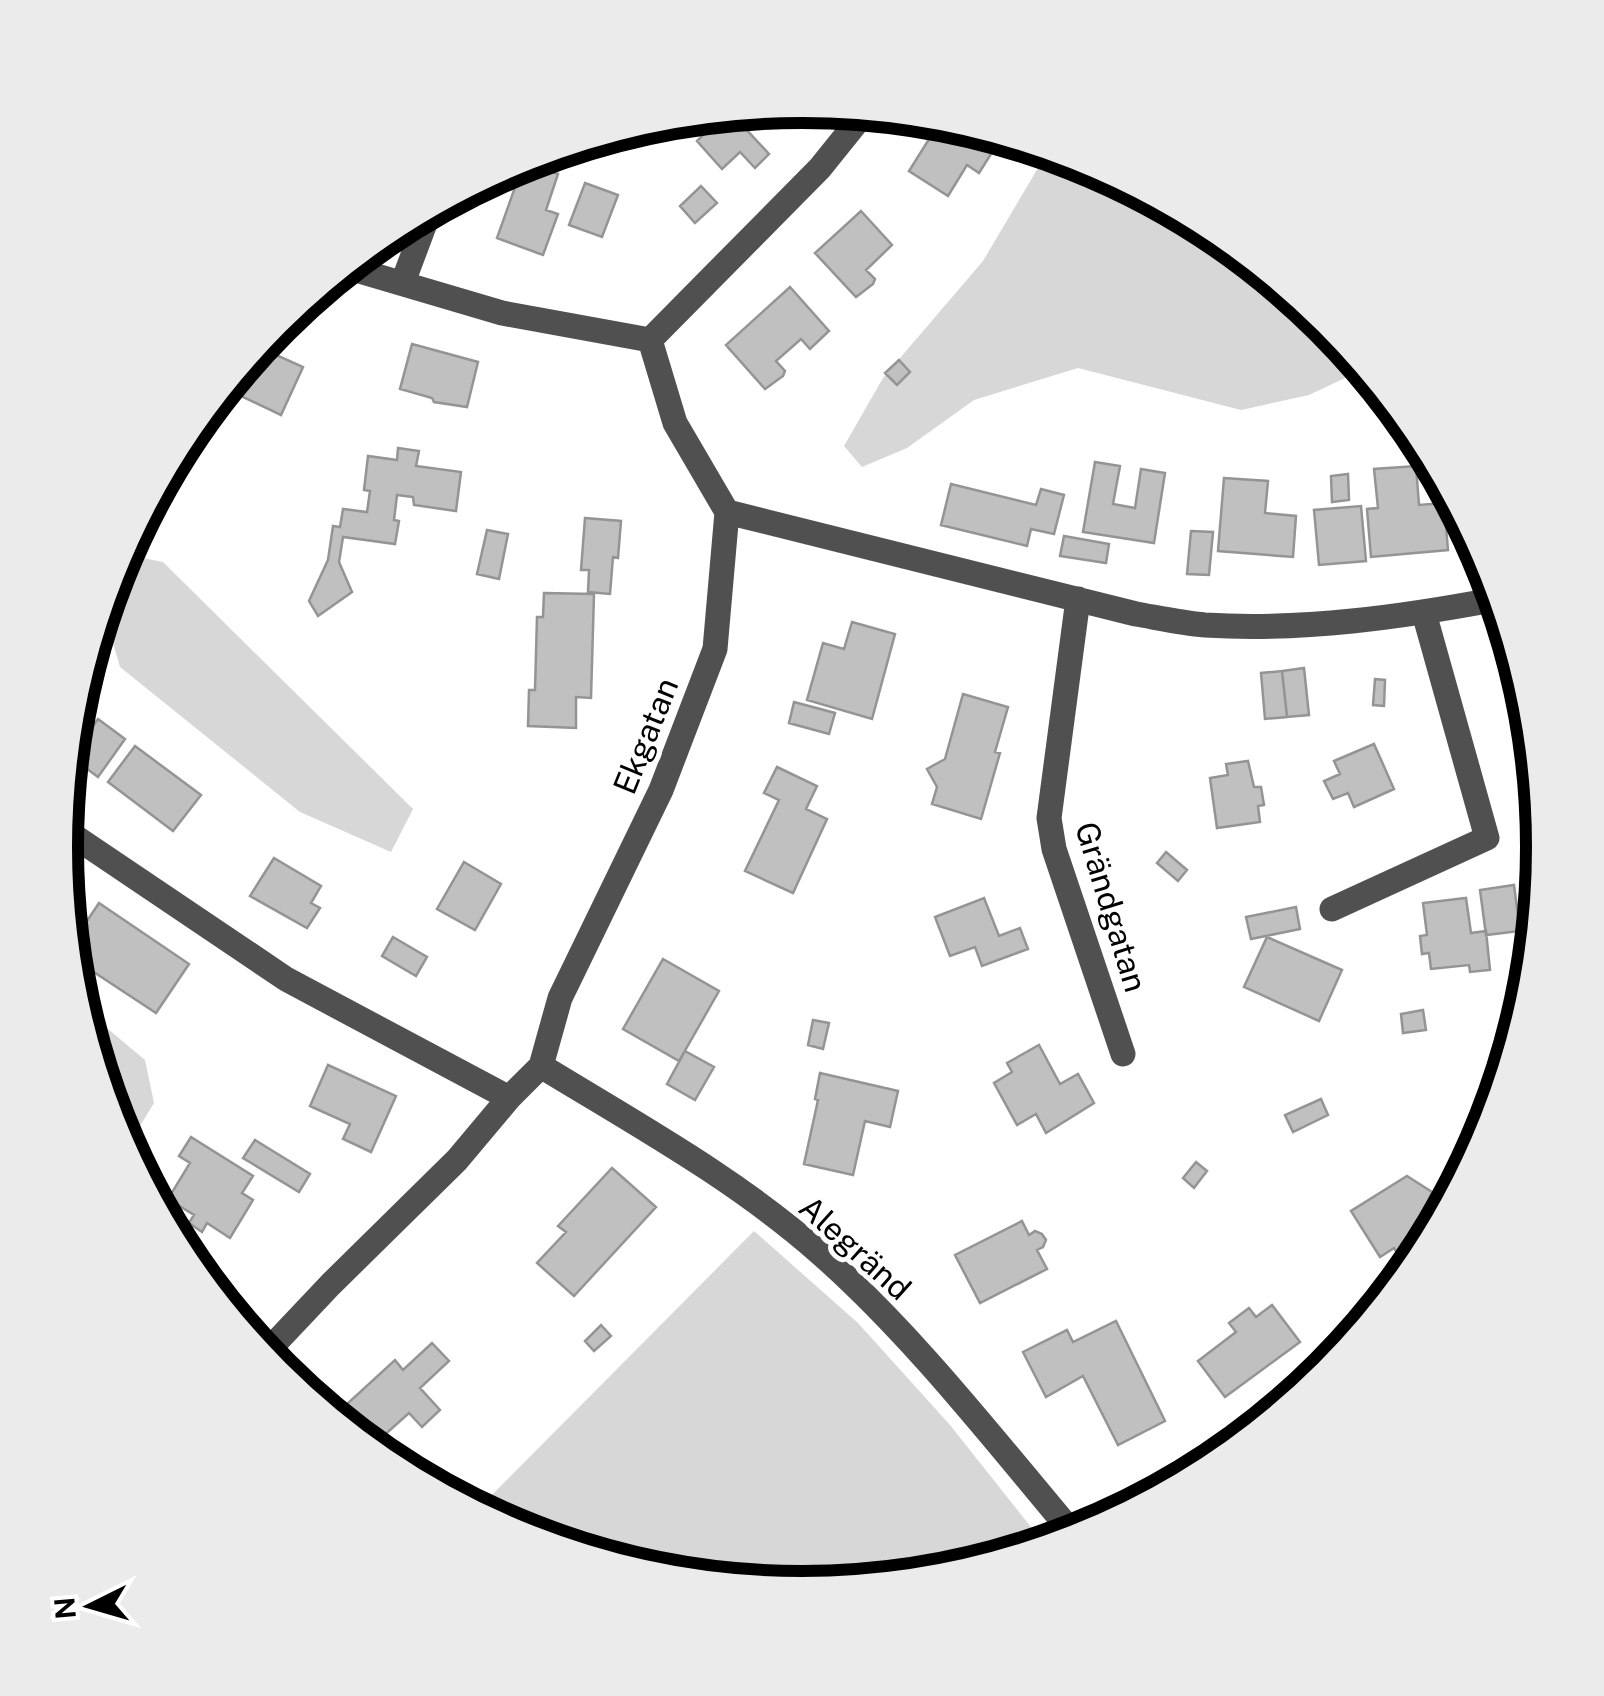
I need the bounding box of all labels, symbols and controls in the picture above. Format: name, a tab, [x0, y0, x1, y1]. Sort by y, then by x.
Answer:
street label: Ekgatan	[606, 672, 685, 799]
street label: Grändgatan	[1068, 818, 1155, 996]
street label: Alegränd	[792, 1188, 919, 1307]
north arrow	[40, 1556, 140, 1656]
text: N	[47, 1596, 82, 1621]

